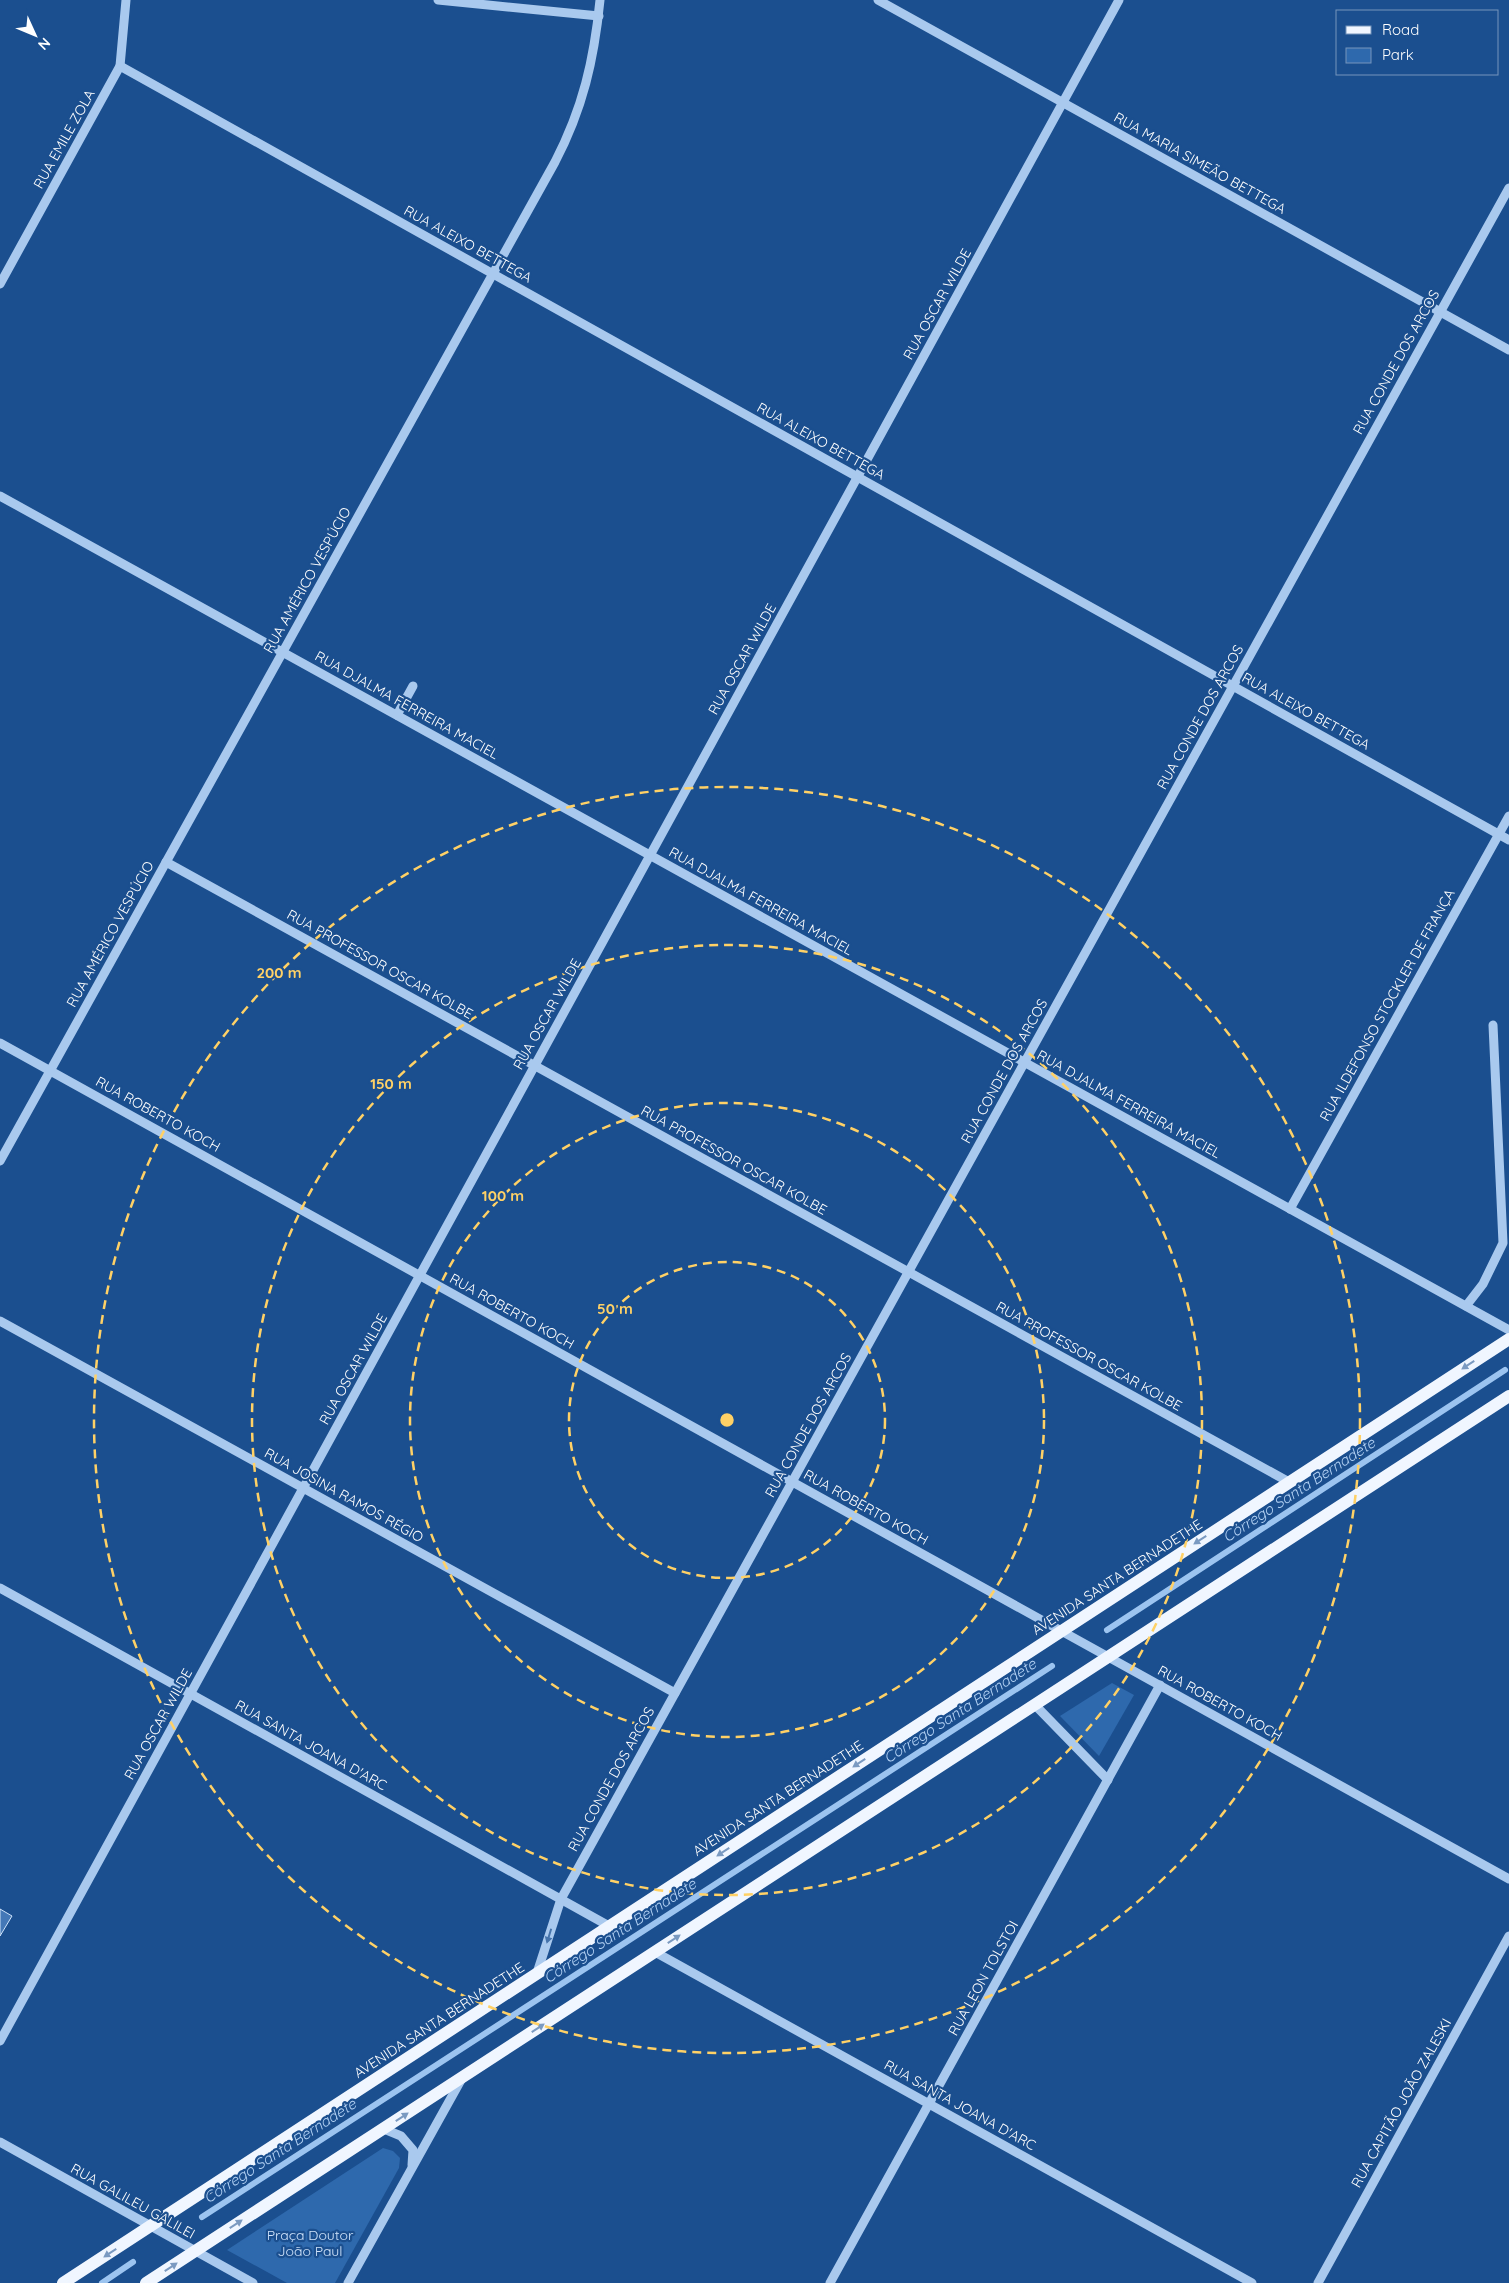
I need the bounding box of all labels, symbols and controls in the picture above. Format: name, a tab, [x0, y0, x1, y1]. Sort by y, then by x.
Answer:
north arrow	[10, 10, 60, 60]
legend	[1336, 10, 1499, 75]
text: Road	[1382, 20, 1419, 39]
text: N	[34, 34, 54, 54]
text: Park	[1382, 45, 1414, 64]
street label: RUA EMILE ZOLA	[29, 86, 99, 192]
street label: RUA MARIA SIMEÃO BETTEGA	[1111, 108, 1289, 218]
street label: RUA ALEIXO BETTEGA	[401, 201, 535, 287]
street label: RUA OSCAR WILDE	[899, 245, 975, 363]
street label: RUA CONDE DOS ARCOS	[1349, 286, 1443, 437]
street label: RUA ALEIXO BETTEGA	[754, 398, 888, 484]
street label: RUA AMÉRICO VESPÚCIO	[259, 504, 355, 656]
street label: RUA OSCAR WILDE	[704, 600, 780, 718]
street label: RUA CONDE DOS ARCOS	[1153, 641, 1247, 792]
street label: RUA DJALMA FERREIRA MACIEL	[312, 647, 503, 763]
street label: RUA ALEIXO BETTEGA	[1239, 668, 1373, 754]
street label: RUA DJALMA FERREIRA MACIEL	[666, 843, 857, 959]
street label: RUA AMÉRICO VESPÚCIO	[62, 858, 158, 1010]
street label: RUA ILDEFONSO STOCKLER DE FRANÇA	[1315, 886, 1459, 1124]
street label: RUA PROFESSOR OSCAR KOLBE	[284, 905, 476, 1023]
street label: RUA OSCAR WILDE	[509, 955, 585, 1073]
text: 200 m	[257, 963, 302, 982]
street label: RUA CONDE DOS ARCOS	[957, 995, 1051, 1146]
street label: RUA DJALMA FERREIRA MACIEL	[1034, 1046, 1225, 1162]
street label: RUA ROBERTO KOCH	[92, 1072, 224, 1156]
text: 150 m	[370, 1074, 412, 1093]
street label: RUA PROFESSOR OSCAR KOLBE	[638, 1101, 830, 1219]
text: 100 m	[482, 1186, 524, 1205]
street label: RUA ROBERTO KOCH	[446, 1269, 578, 1353]
street label: RUA PROFESSOR OSCAR KOLBE	[993, 1297, 1185, 1415]
text: 50 m	[597, 1299, 633, 1318]
street label: RUA OSCAR WILDE	[315, 1310, 391, 1428]
street label: RUA CONDE DOS ARCOS	[761, 1349, 855, 1500]
one-way arrow	[1462, 1361, 1475, 1370]
centre of rings	[718, 1411, 736, 1429]
water label: Córrego Santa Bernadete	[1219, 1433, 1379, 1546]
street label: RUA JOSINA RAMOS RÉGIO	[261, 1444, 427, 1546]
street label: RUA ROBERTO KOCH	[800, 1465, 932, 1549]
street label: AVENIDA SANTA BERNADETHE	[1028, 1515, 1206, 1639]
one-way arrow	[1194, 1536, 1207, 1545]
water label: Córrego Santa Bernadete	[880, 1654, 1040, 1767]
street label: RUA ROBERTO KOCH	[1154, 1661, 1286, 1745]
street label: RUA OSCAR WILDE	[120, 1665, 196, 1783]
street label: RUA SANTA JOANA D'ARC	[232, 1696, 390, 1794]
street label: RUA CONDE DOS ARCOS	[564, 1703, 658, 1854]
street label: AVENIDA SANTA BERNADETHE	[689, 1736, 867, 1860]
one-way arrow	[852, 1758, 866, 1768]
one-way arrow	[716, 1847, 730, 1857]
water label: Córrego Santa Bernadete	[540, 1874, 700, 1987]
street label: RUA LEON TOLSTOI	[944, 1917, 1022, 2039]
one-way arrow	[545, 1929, 552, 1944]
one-way arrow	[667, 1934, 681, 1944]
street label: AVENIDA SANTA BERNADETHE	[350, 1958, 528, 2082]
street label: RUA CAPITÃO JOÃO ZALESKI	[1347, 2015, 1455, 2191]
one-way arrow	[531, 2023, 545, 2033]
street label: RUA SANTA JOANA D'ARC	[881, 2056, 1039, 2154]
water label: Córrego Santa Bernadete	[200, 2094, 360, 2207]
one-way arrow	[395, 2112, 409, 2122]
street label: RUA GALILEU GALILEI	[68, 2159, 198, 2243]
one-way arrow	[230, 2220, 243, 2229]
park label: Praça Doutor João Paul	[267, 2226, 354, 2260]
one-way arrow	[103, 2248, 116, 2258]
one-way arrow	[164, 2262, 178, 2272]

